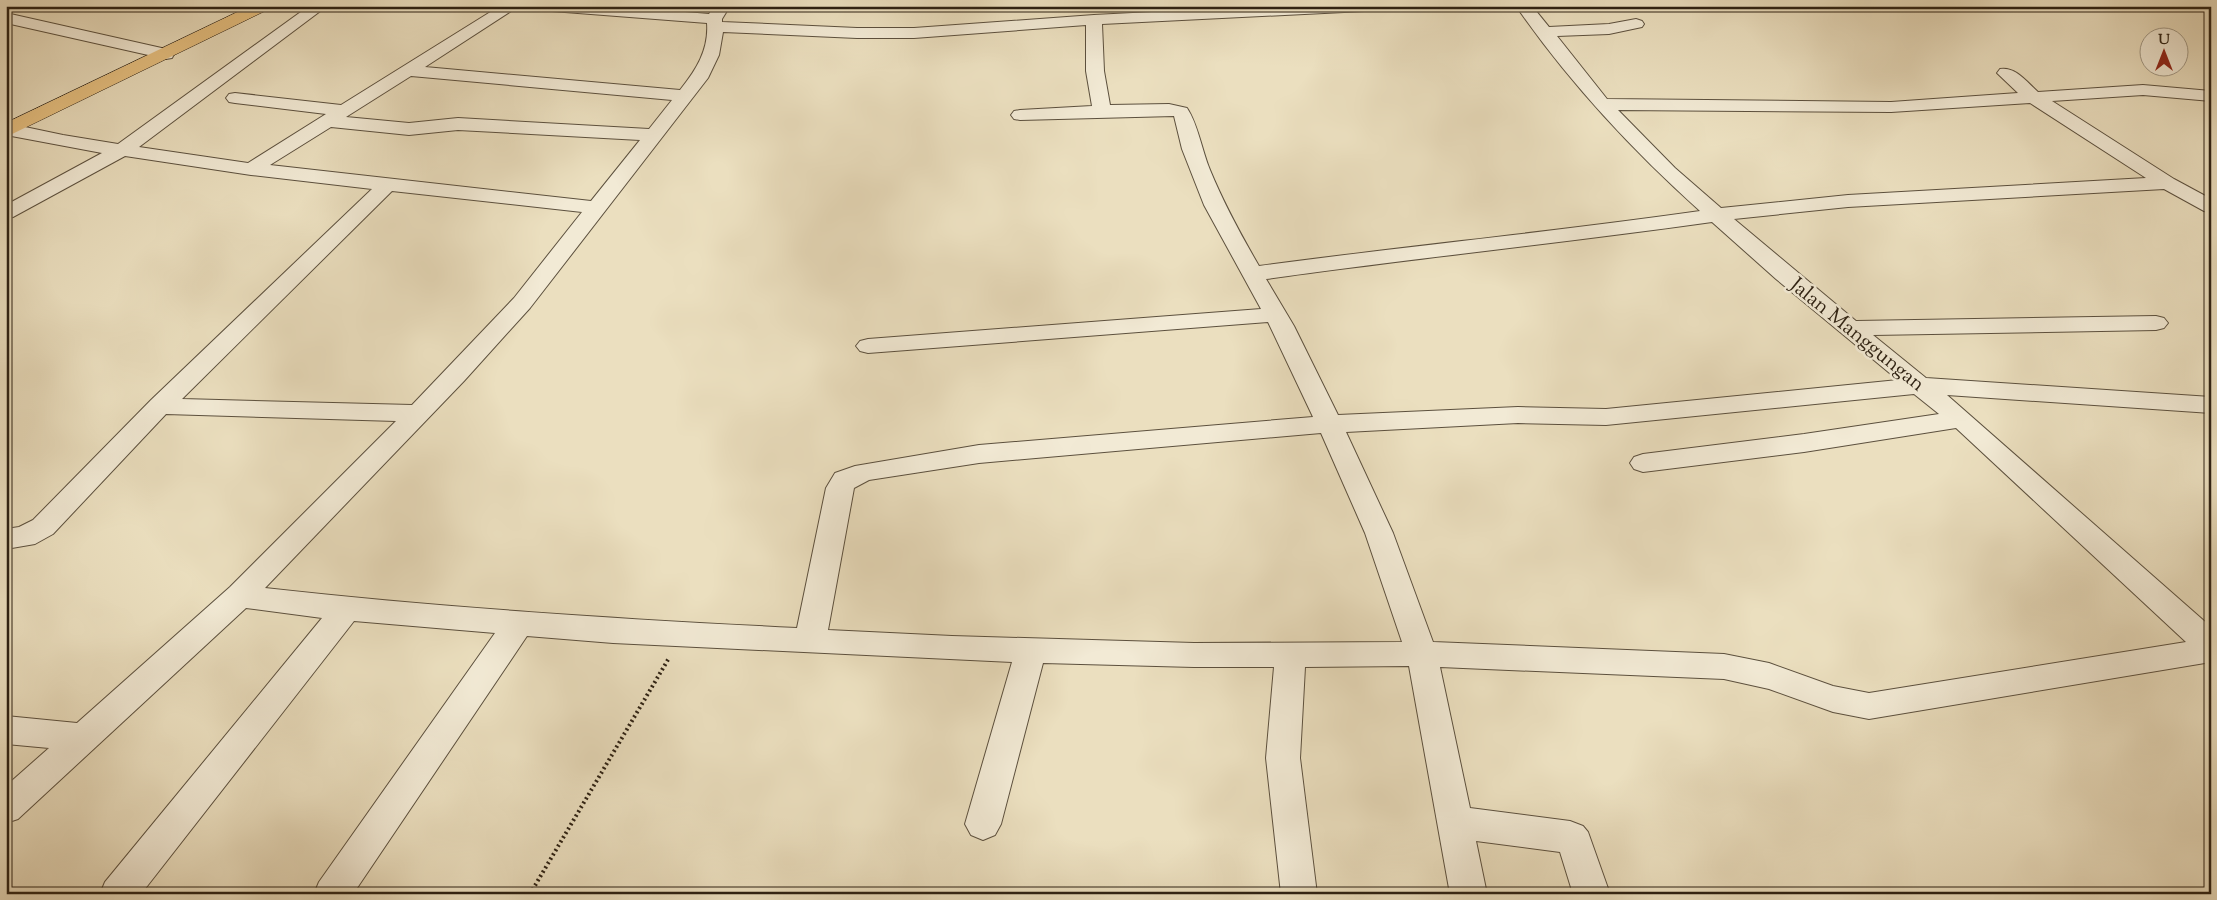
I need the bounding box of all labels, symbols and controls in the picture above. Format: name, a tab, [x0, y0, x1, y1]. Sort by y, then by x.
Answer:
north arrow	[2140, 28, 2190, 78]
text: U	[2158, 31, 2170, 51]
street label: Jalan Manggungan	[1782, 271, 1931, 400]

